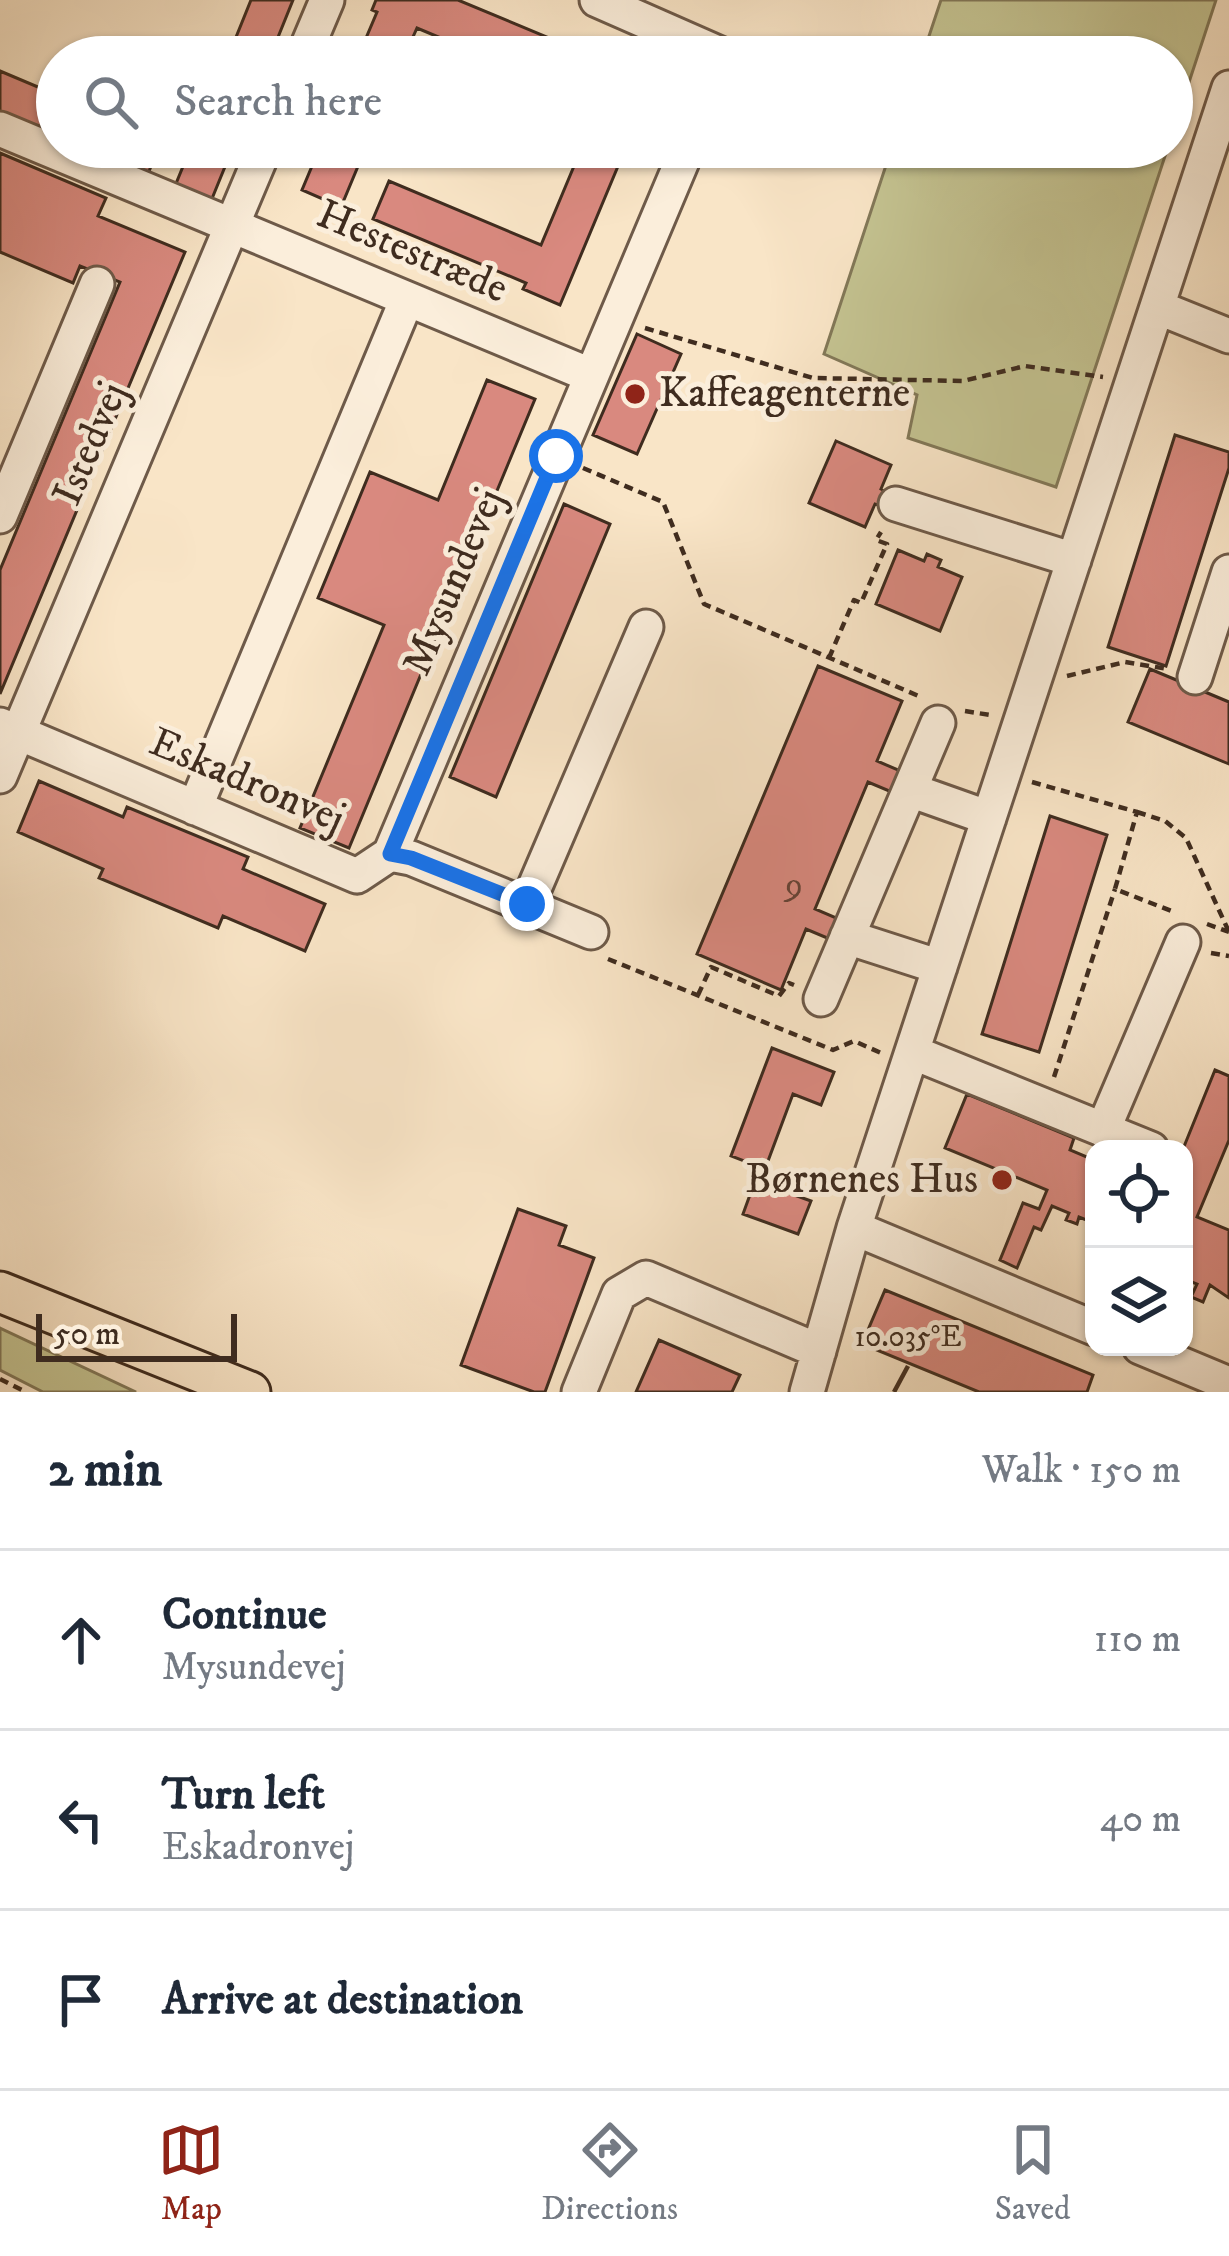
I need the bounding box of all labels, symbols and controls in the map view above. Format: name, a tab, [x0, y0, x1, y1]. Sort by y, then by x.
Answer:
search box	[36, 36, 1193, 168]
icon: search	[78, 69, 144, 135]
text: Search here	[174, 74, 382, 130]
street label: Hestestræde	[309, 189, 515, 315]
place label: Kaffeagenterne	[659, 368, 910, 420]
street label: Istedvej	[42, 375, 140, 513]
marker: Kaffeagenterne	[622, 381, 648, 407]
route start	[529, 429, 583, 483]
street label: Mysundevej	[391, 481, 517, 683]
street label: Eskadronvej	[142, 717, 352, 845]
house number: 9	[783, 863, 803, 908]
route end	[500, 877, 554, 931]
map controls	[1085, 1140, 1193, 1356]
button: locate	[1085, 1140, 1193, 1248]
place label: Børnenes Hus	[745, 1154, 978, 1206]
marker: Børnenes Hus	[989, 1167, 1015, 1193]
button: layers	[1085, 1248, 1193, 1356]
scale bar	[36, 1308, 237, 1361]
text: 50 m	[54, 1314, 120, 1355]
text: 10.035°E	[854, 1319, 962, 1356]
text: 2 min	[48, 1438, 162, 1502]
text: Walk · 150 m	[982, 1446, 1181, 1495]
text: Continue	[162, 1587, 327, 1643]
icon: ahead	[48, 1607, 114, 1673]
text: 110 m	[1094, 1615, 1181, 1664]
text: Mysundevej	[162, 1643, 346, 1692]
text: Turn left	[162, 1767, 325, 1823]
icon: left	[48, 1787, 114, 1853]
text: 40 m	[1100, 1795, 1181, 1844]
text: Eskadronvej	[162, 1823, 354, 1872]
icon: arrive	[48, 1967, 114, 2033]
text: Arrive at destination	[162, 1972, 523, 2028]
tab: Map	[158, 2117, 224, 2230]
tab: Directions	[541, 2117, 678, 2230]
tab: Saved	[995, 2117, 1071, 2230]

